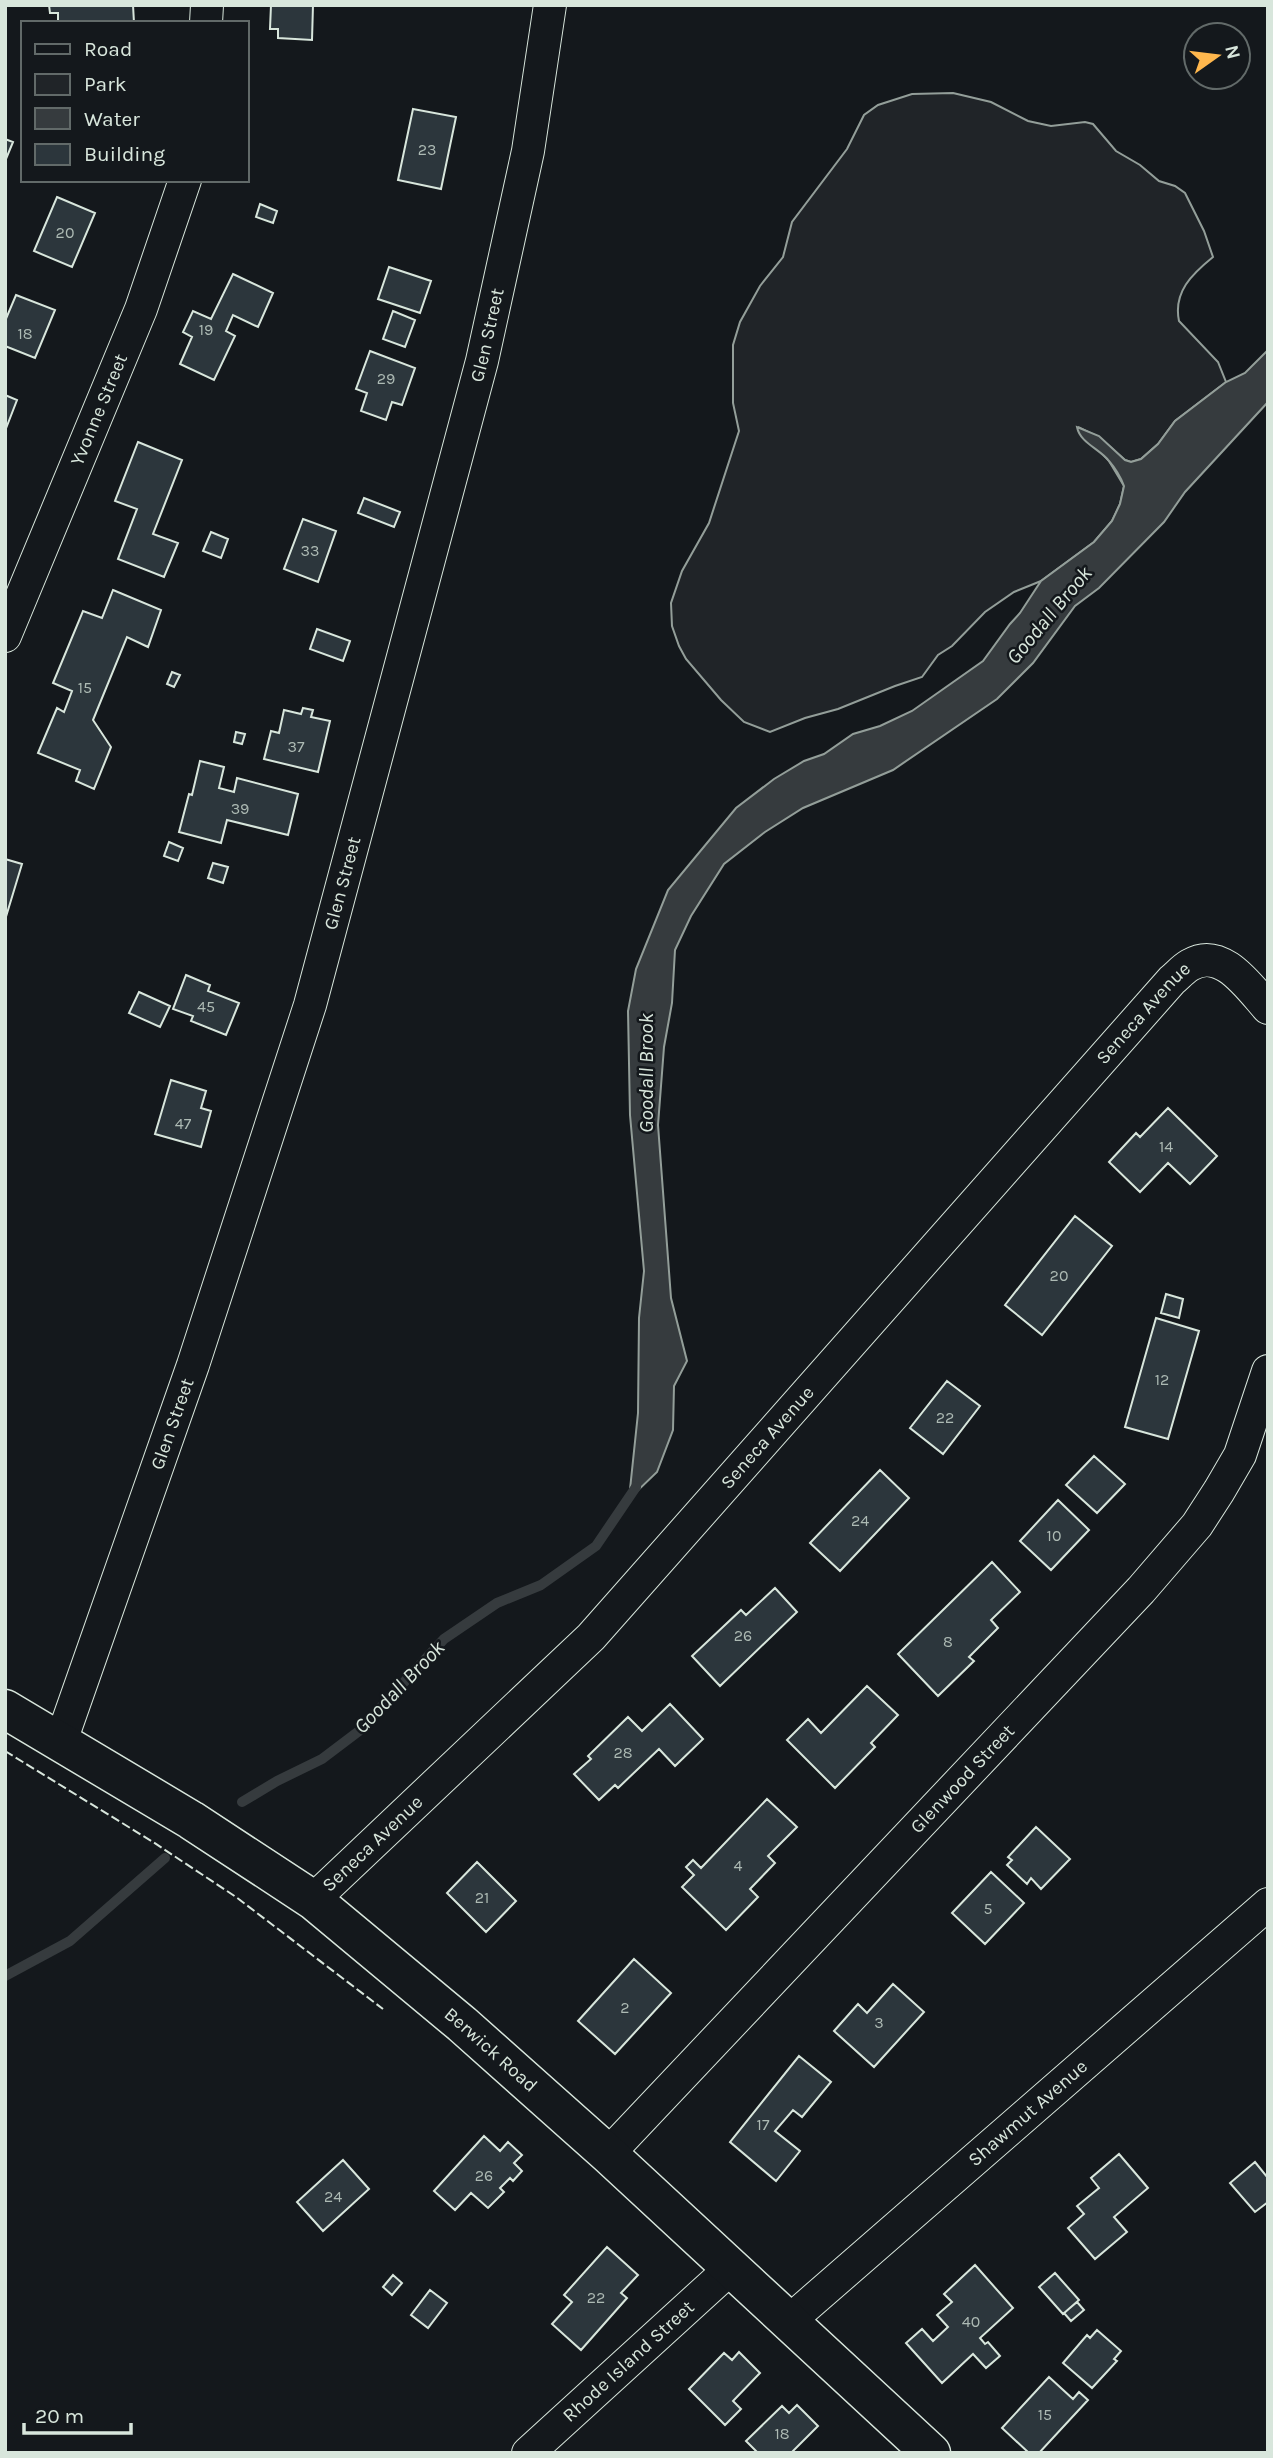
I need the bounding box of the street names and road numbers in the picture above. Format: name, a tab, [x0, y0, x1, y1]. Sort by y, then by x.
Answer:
street label: Glen Street	[466, 286, 509, 384]
street label: Yvonne Street	[66, 351, 132, 469]
street label: Glen Street	[320, 834, 365, 932]
street label: Seneca Avenue	[1092, 957, 1195, 1069]
street label: Glen Street	[146, 1375, 199, 1473]
street label: Seneca Avenue	[716, 1382, 819, 1493]
street label: Glenwood Street	[906, 1720, 1019, 1838]
street label: Seneca Avenue	[318, 1791, 427, 1896]
street label: Berwick Road	[440, 2003, 542, 2097]
street label: Shawmut Avenue	[964, 2055, 1092, 2171]
street label: Rhode Island Street	[558, 2296, 699, 2427]

